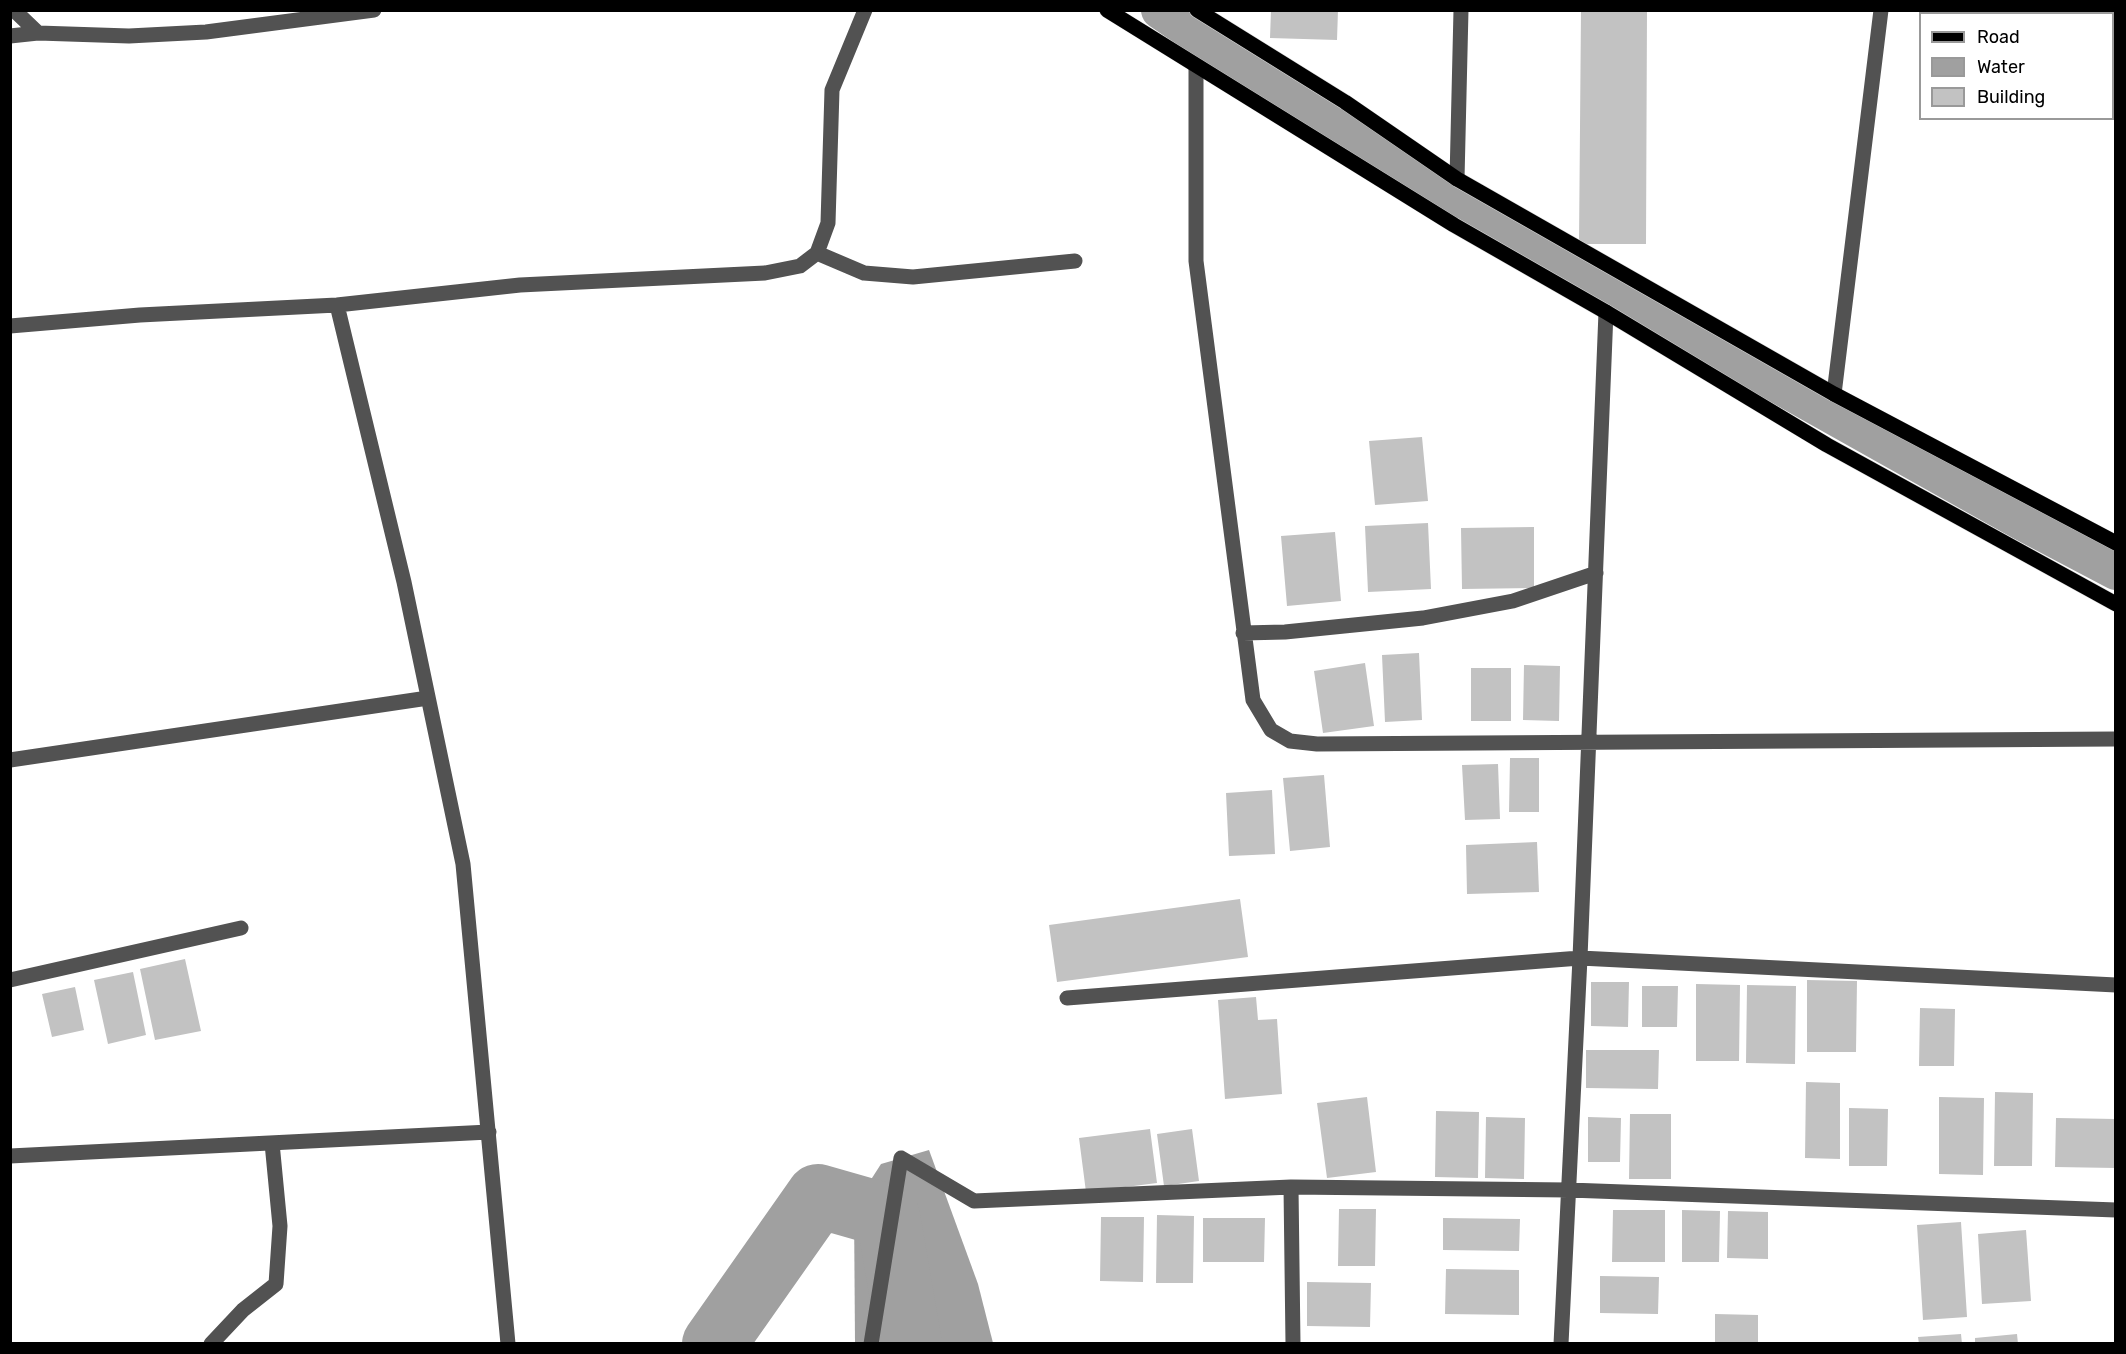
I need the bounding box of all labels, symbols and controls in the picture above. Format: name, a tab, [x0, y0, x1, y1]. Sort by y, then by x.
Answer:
legend	[1919, 12, 2114, 120]
text: Road	[1977, 26, 2020, 48]
text: Water	[1977, 56, 2025, 78]
text: Building	[1977, 86, 2045, 108]

